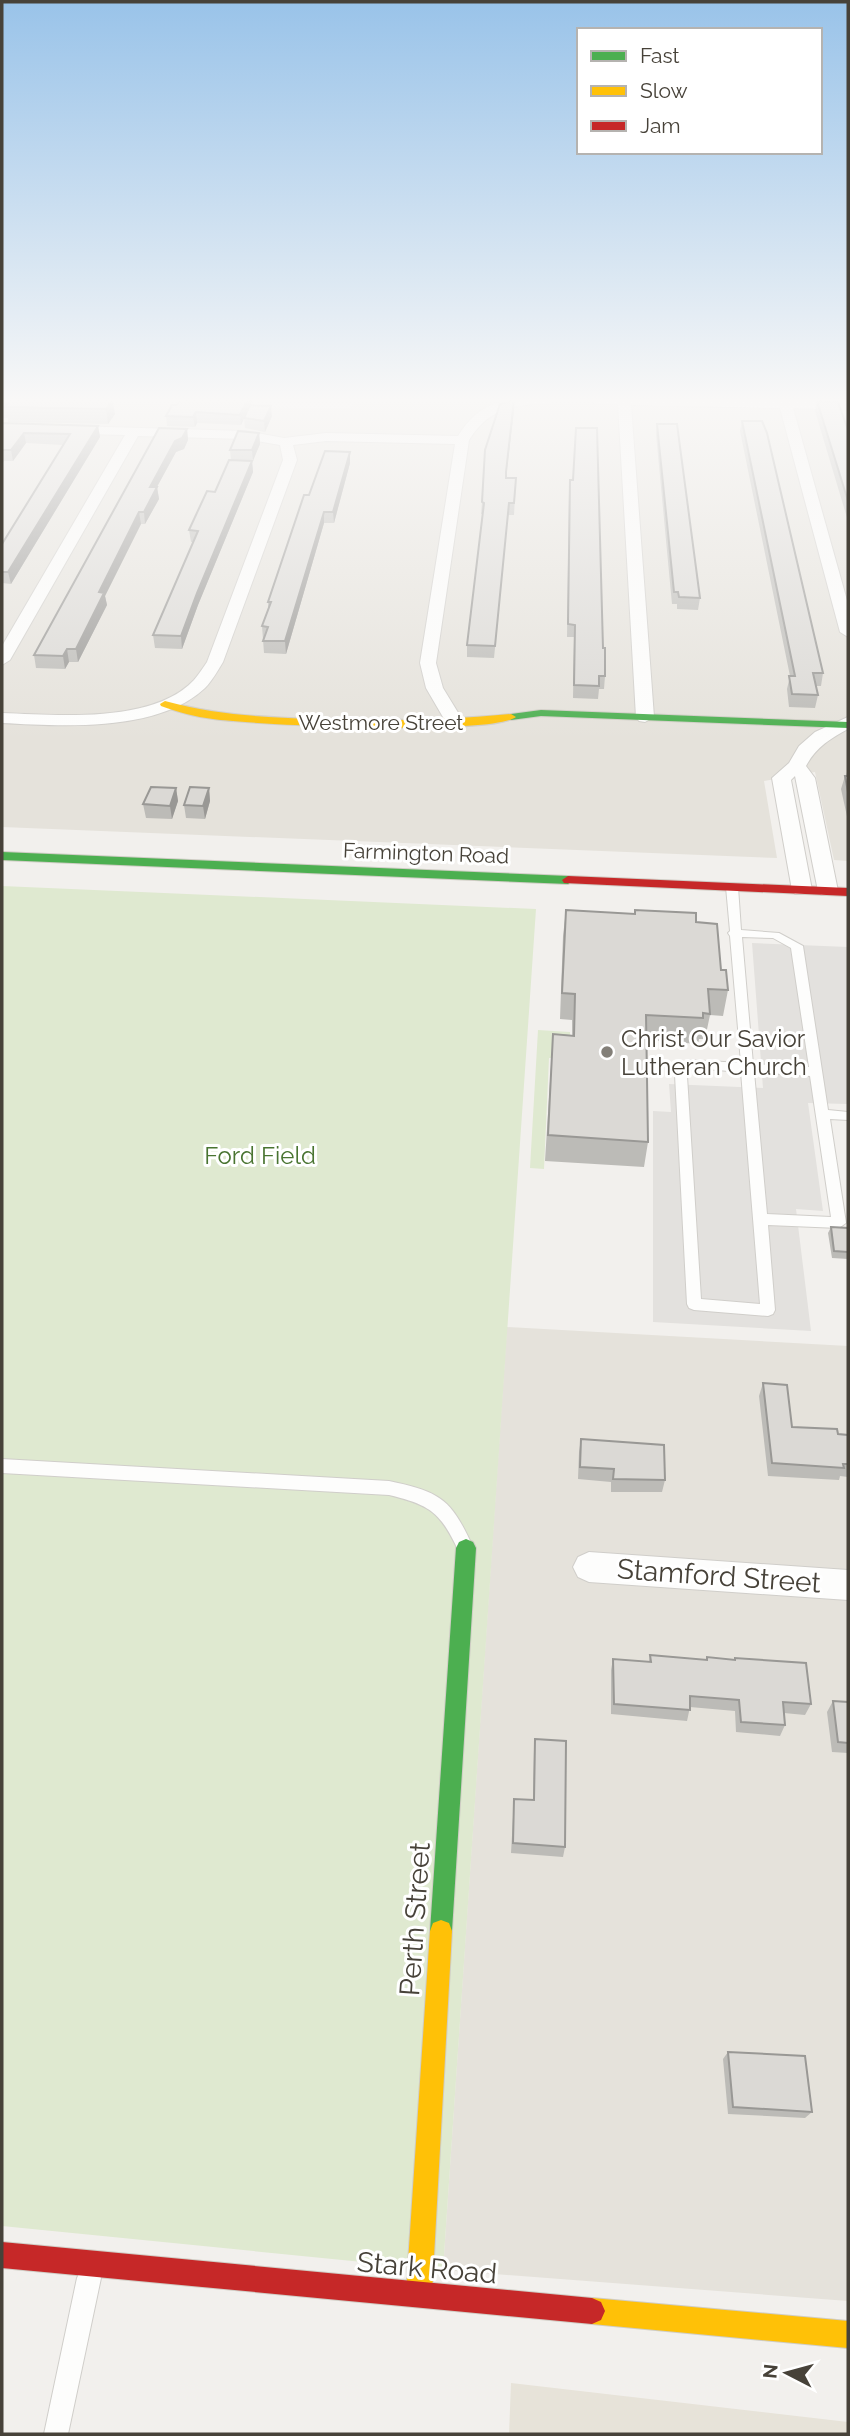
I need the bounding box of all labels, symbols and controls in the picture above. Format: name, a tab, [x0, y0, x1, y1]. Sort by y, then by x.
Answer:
legend	[577, 28, 822, 154]
text: Fast	[640, 43, 680, 68]
text: Slow	[640, 78, 688, 103]
text: Jam	[640, 113, 681, 138]
street label: Westmore Street	[299, 710, 463, 735]
street label: Farmington Road	[342, 838, 510, 868]
place label: Christ Our Savior Lutheran Church	[621, 1024, 807, 1081]
marker: Christ Our Savior Lutheran Church	[599, 1044, 615, 1060]
park label: Ford Field	[204, 1141, 316, 1170]
street label: Stamford Street	[616, 1552, 823, 1600]
street label: Perth Street	[393, 1840, 437, 1997]
street label: Stark Road	[356, 2245, 498, 2291]
north arrow	[752, 2338, 822, 2408]
text: N	[758, 2363, 782, 2380]

